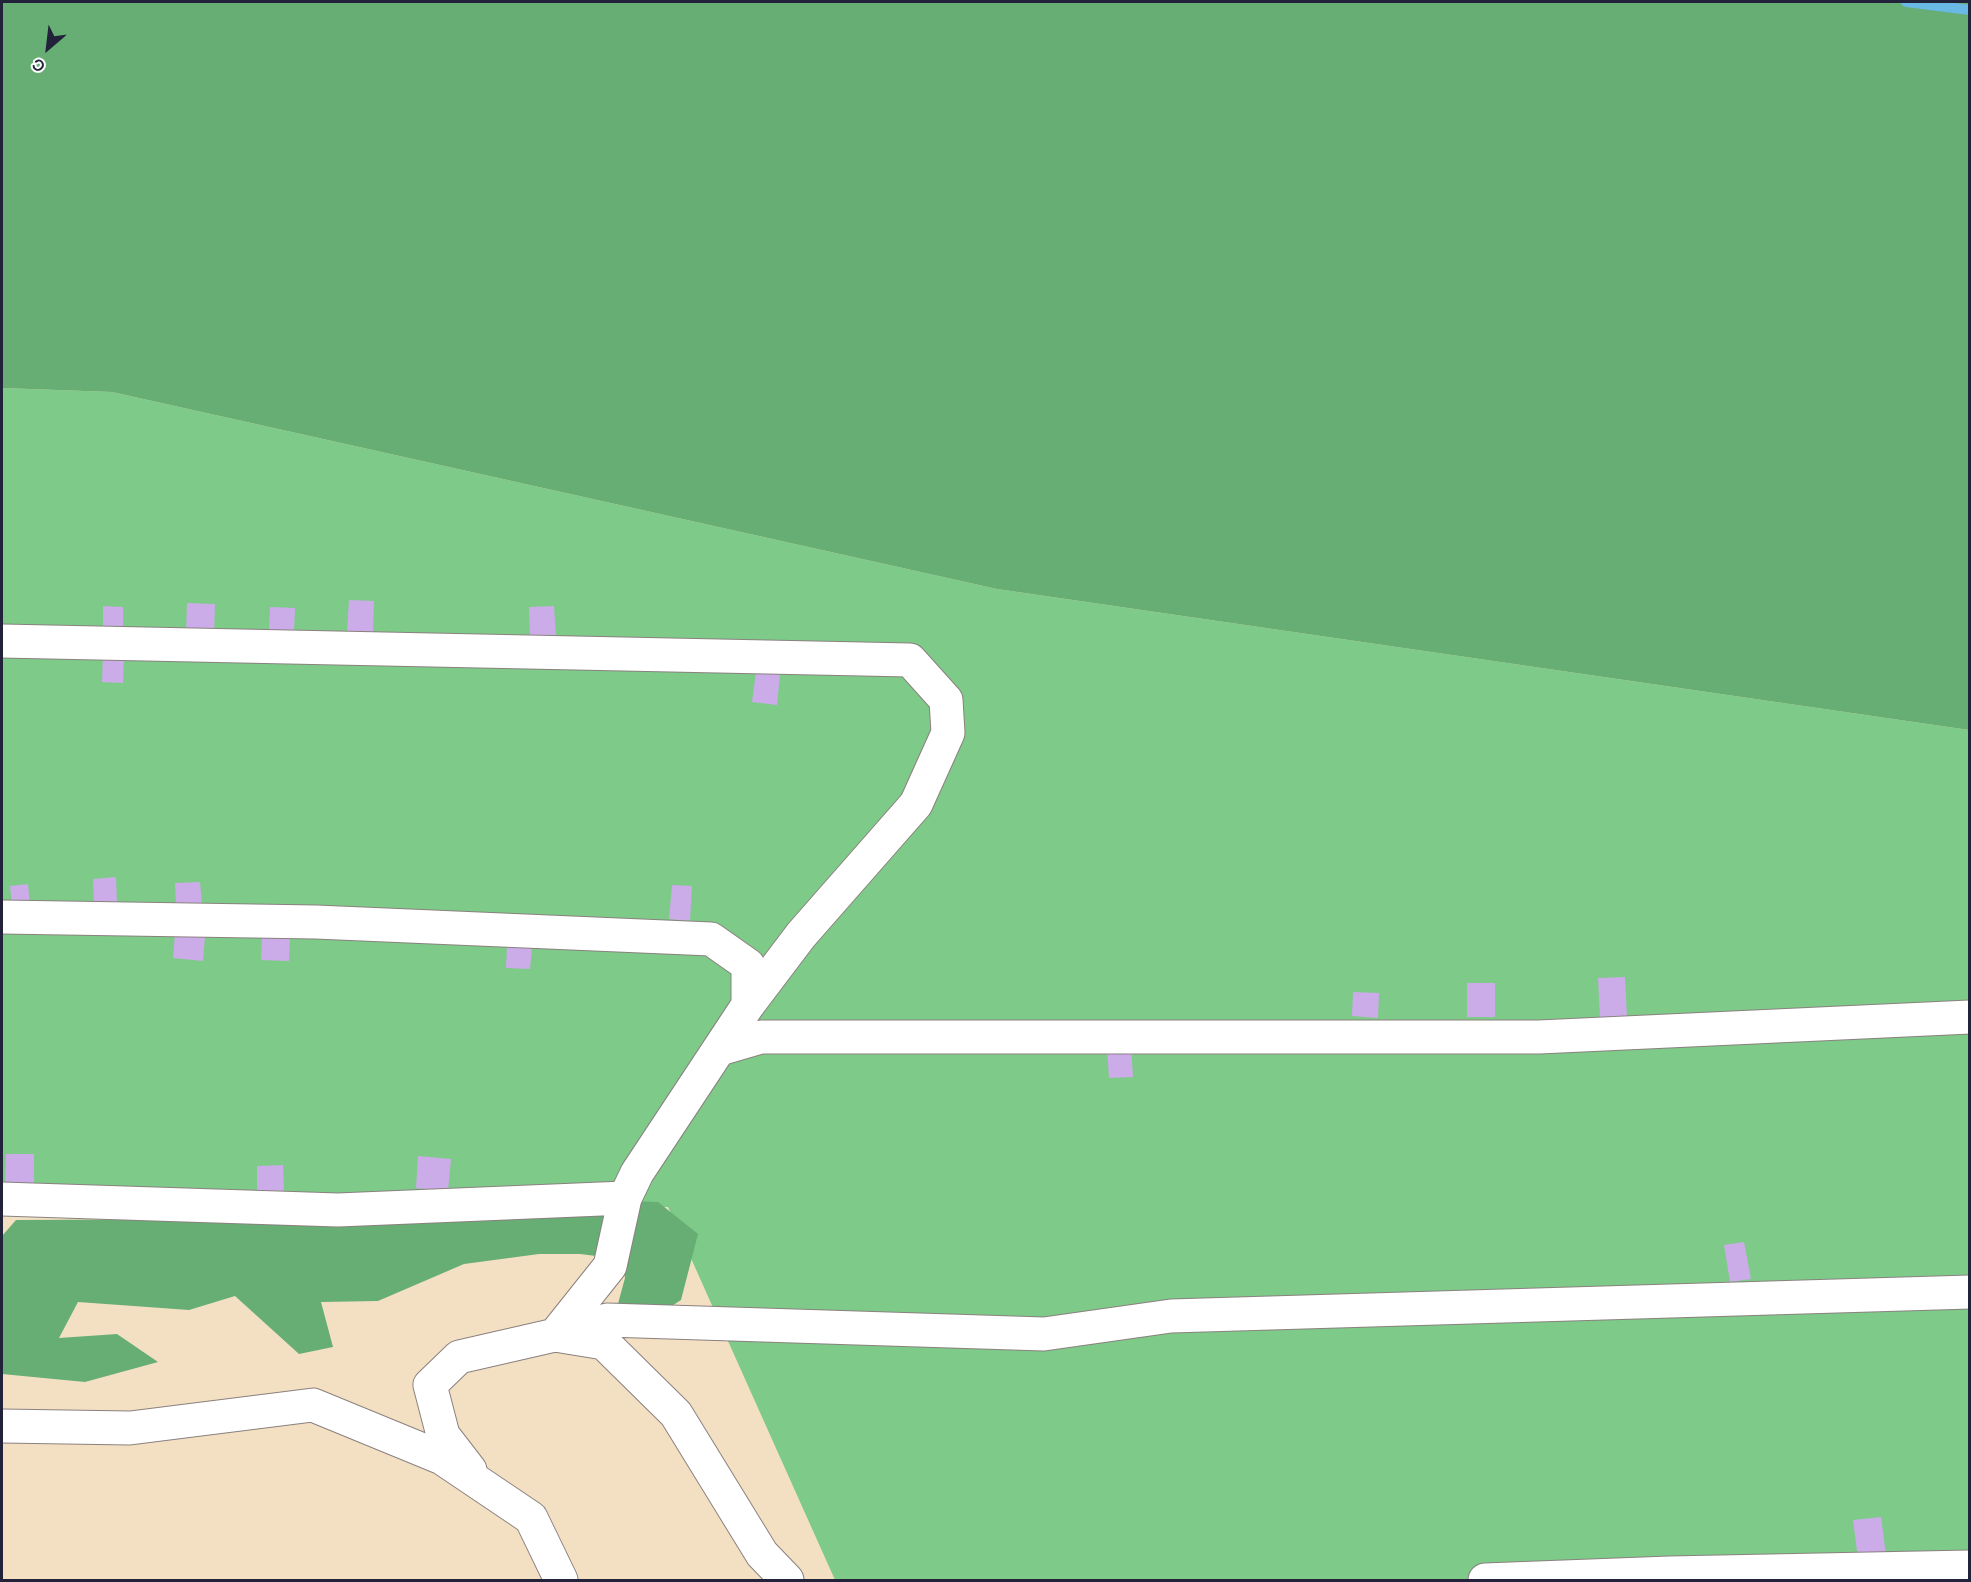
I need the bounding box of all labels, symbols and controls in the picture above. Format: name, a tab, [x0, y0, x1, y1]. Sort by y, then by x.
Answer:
north arrow	[18, 18, 78, 78]
text: С	[30, 53, 49, 75]

